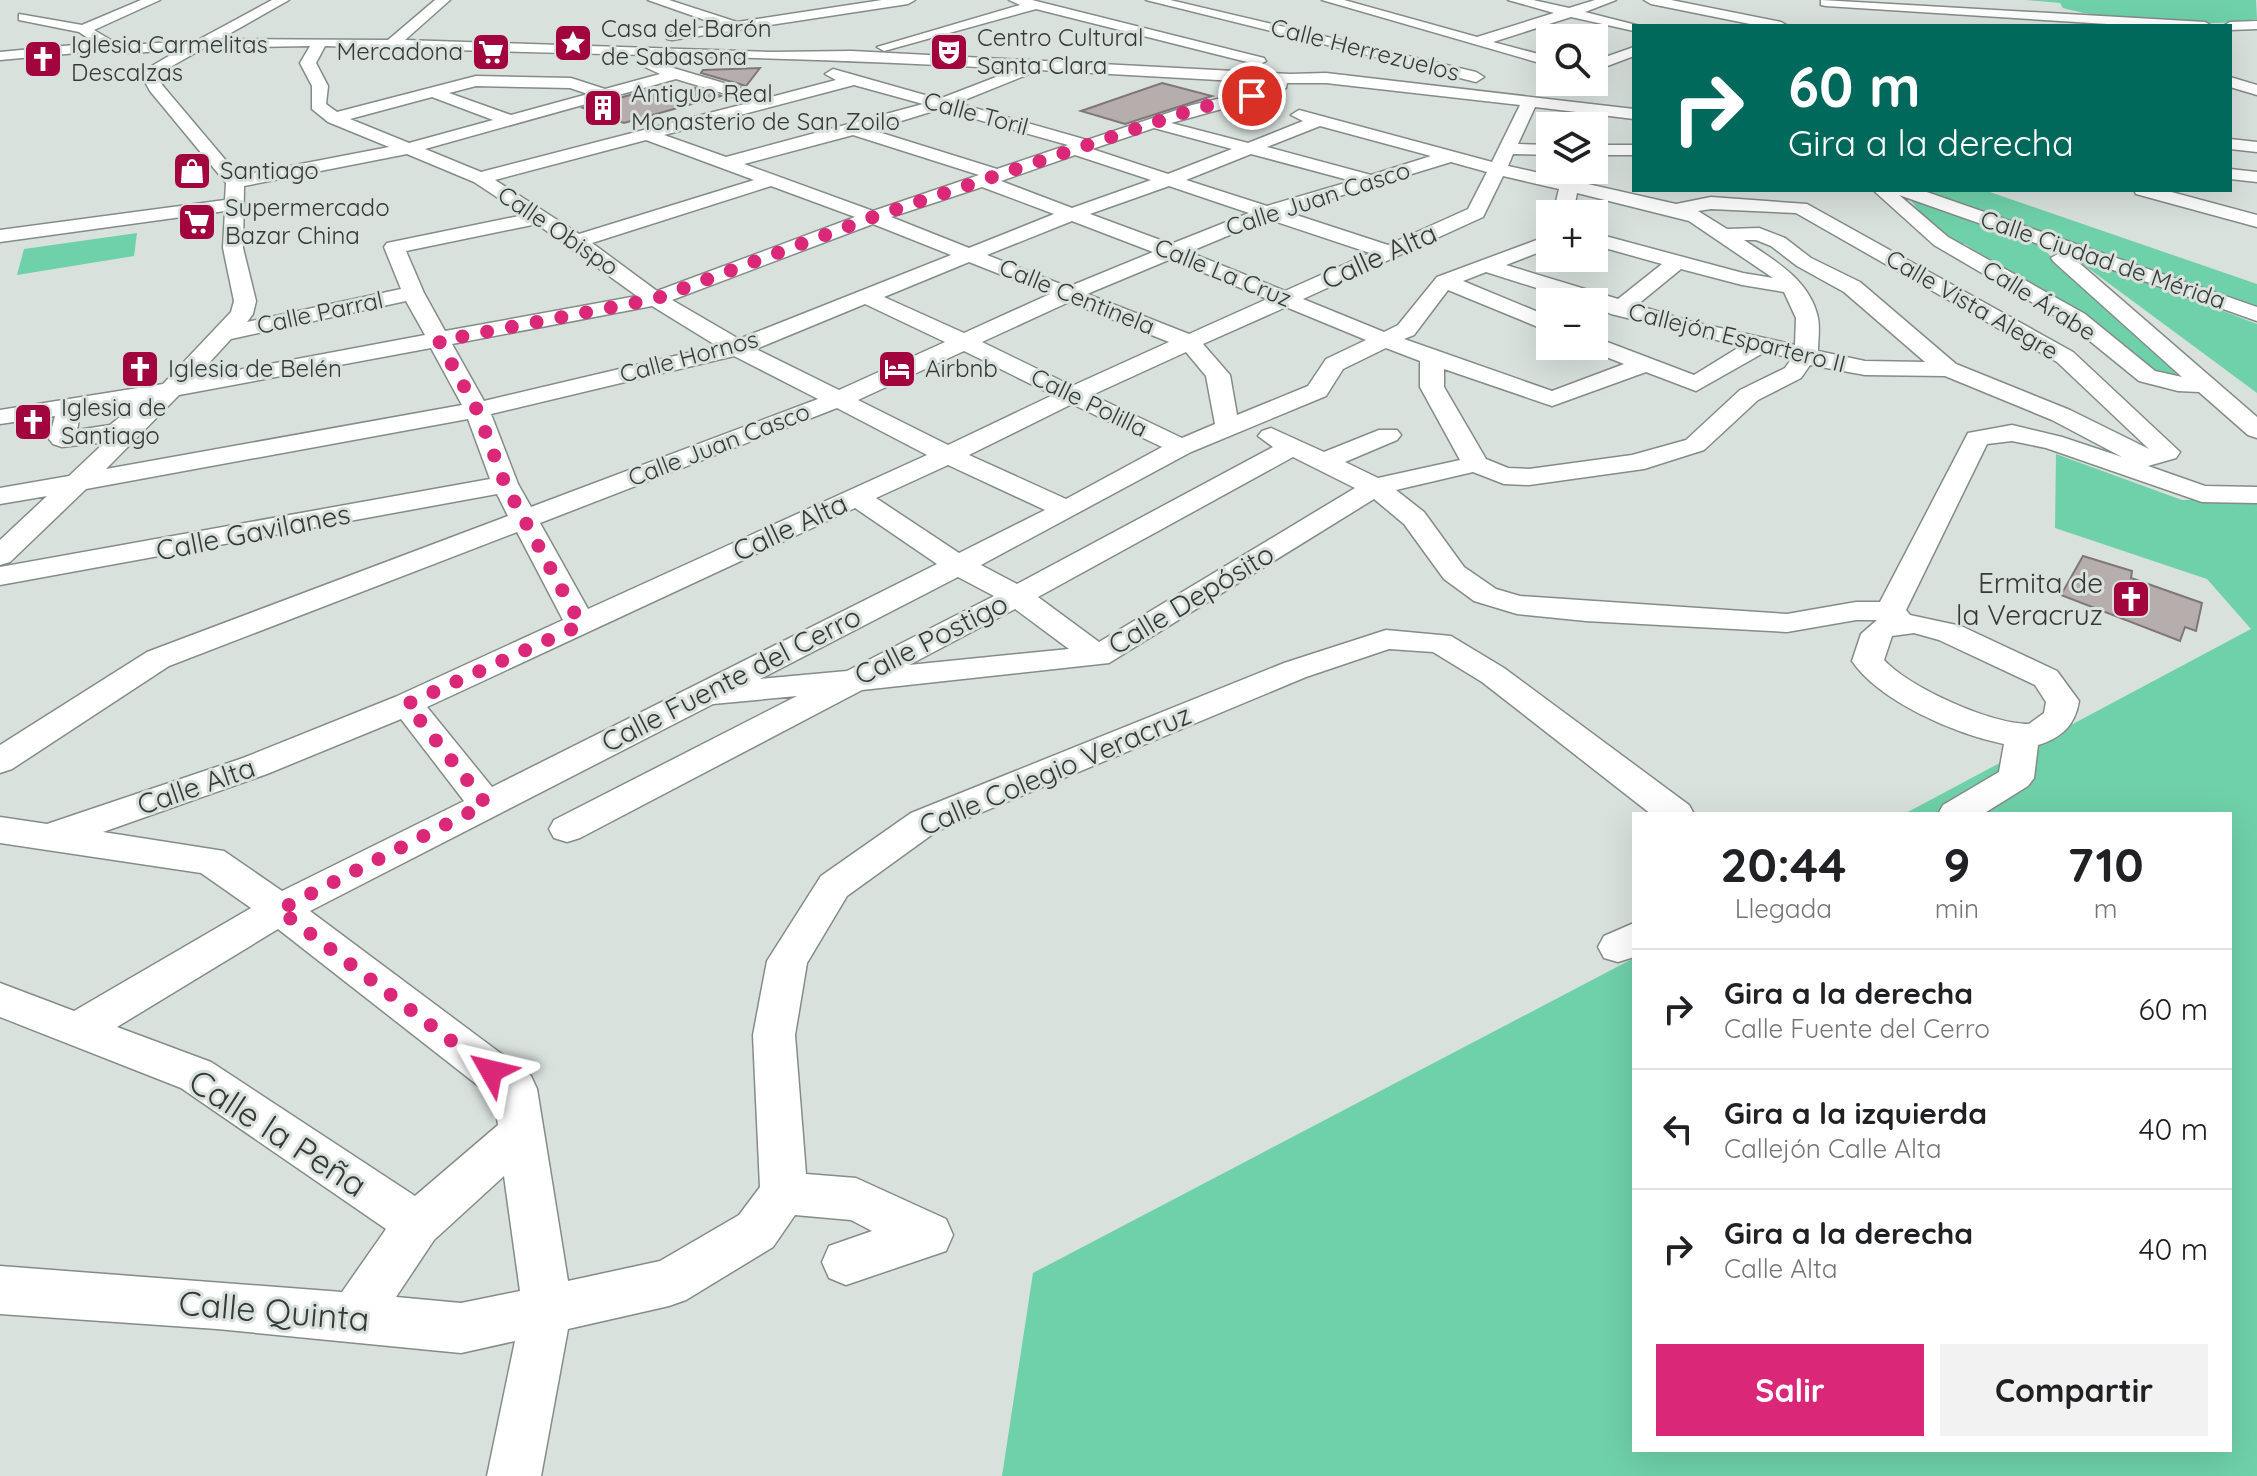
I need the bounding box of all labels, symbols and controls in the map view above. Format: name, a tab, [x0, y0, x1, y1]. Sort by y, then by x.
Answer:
street label: Calle Herrezuelos	[1268, 11, 1463, 87]
place label: Casa del Barón de Sabasona	[601, 13, 772, 71]
place icon: Casa del Barón de Sabasona	[552, 22, 594, 64]
place label: Centro Cultural Santa Clara	[977, 22, 1144, 80]
map controls	[1536, 24, 1608, 360]
button: search	[1536, 24, 1608, 96]
place label: Iglesia Carmelitas Descalzas	[71, 29, 268, 87]
supermarket icon: Mercadona	[470, 31, 512, 73]
theatre icon: Centro Cultural Santa Clara	[928, 31, 970, 73]
place label: Mercadona	[336, 36, 463, 66]
church icon: Iglesia Carmelitas Descalzas	[22, 38, 64, 80]
text: 60 m	[1788, 51, 1921, 121]
icon: right	[1656, 56, 1760, 160]
pin	[1218, 62, 1286, 130]
icon: arrive	[1230, 74, 1274, 118]
place label: Antiguo Real Monasterio de San Zoilo	[631, 78, 900, 136]
street label: Calle Toril	[921, 85, 1032, 141]
building icon: Antiguo Real Monasterio de San Zoilo	[582, 87, 624, 129]
button: layers	[1536, 112, 1608, 184]
text: Gira a la derecha	[1788, 120, 2074, 165]
shop icon: Santiago	[171, 150, 213, 192]
street label: Calle Juan Casco	[1222, 154, 1414, 242]
place label: Santiago	[220, 155, 319, 185]
street label: Calle Obispo	[492, 179, 625, 282]
place label: Supermercado Bazar China	[225, 192, 390, 250]
button: +	[1536, 200, 1608, 272]
supermarket icon: Supermercado Bazar China	[176, 201, 218, 243]
street label: Calle Ciudad de Mérida	[1977, 203, 2230, 315]
street label: Calle Alta	[1316, 215, 1442, 296]
street label: Calle La Cruz	[1151, 231, 1296, 313]
street label: Calle Vista Alegre	[1881, 243, 2064, 366]
street label: Calle Centinela	[995, 251, 1159, 341]
street label: Calle Árabe	[1977, 253, 2102, 347]
street label: Calle Parral	[254, 284, 386, 340]
button: −	[1536, 288, 1608, 360]
street label: Callejón Espartero II	[1626, 296, 1849, 379]
street label: Calle Hornos	[616, 323, 761, 389]
church icon: Iglesia de Belén	[119, 348, 161, 390]
hotel icon: Airbnb	[876, 348, 918, 390]
place label: Iglesia de Belén	[168, 353, 342, 383]
place label: Airbnb	[925, 353, 998, 383]
street label: Calle Polilla	[1026, 361, 1153, 443]
place label: Iglesia de Santiago	[61, 392, 166, 450]
street label: Calle Juan Casco	[624, 396, 814, 492]
church icon: Iglesia de Santiago	[12, 401, 54, 443]
street label: Calle Alta	[727, 485, 853, 568]
street label: Calle Gavilanes	[153, 496, 353, 567]
street label: Calle Depósito	[1102, 535, 1280, 662]
place label: Ermita de la Veracruz	[1956, 565, 2103, 632]
church icon: Ermita de la Veracruz	[2110, 578, 2152, 620]
street label: Calle Postigo	[848, 585, 1013, 692]
street label: Calle Fuente del Cerro	[595, 598, 866, 759]
street label: Calle Colegio Veracruz	[913, 696, 1196, 843]
street label: Calle Alta	[132, 749, 259, 822]
text: 20:44	[1720, 834, 1847, 894]
text: 9	[1943, 834, 1971, 894]
text: 710	[2067, 834, 2144, 894]
text: Llegada	[1735, 892, 1832, 925]
text: min	[1935, 892, 1979, 925]
text: m	[2094, 892, 2117, 925]
text: Gira a la derecha	[1724, 974, 1973, 1012]
icon: right	[1656, 987, 1700, 1031]
text: 60 m	[2138, 990, 2208, 1028]
text: Calle Fuente del Cerro	[1724, 1012, 1990, 1045]
position arrow	[449, 1029, 533, 1113]
street label: Calle la Peña	[181, 1059, 375, 1206]
text: Gira a la izquierda	[1724, 1094, 1987, 1132]
icon: left	[1656, 1107, 1700, 1151]
text: 40 m	[2139, 1110, 2208, 1148]
text: Callejón Calle Alta	[1724, 1132, 1942, 1165]
text: Gira a la derecha	[1724, 1214, 1973, 1252]
icon: right	[1656, 1227, 1700, 1271]
text: 40 m	[2139, 1230, 2208, 1268]
text: Calle Alta	[1724, 1252, 1838, 1285]
street label: Calle Quinta	[177, 1281, 371, 1340]
button: Salir	[1656, 1344, 1924, 1436]
button: Compartir	[1940, 1344, 2208, 1436]

